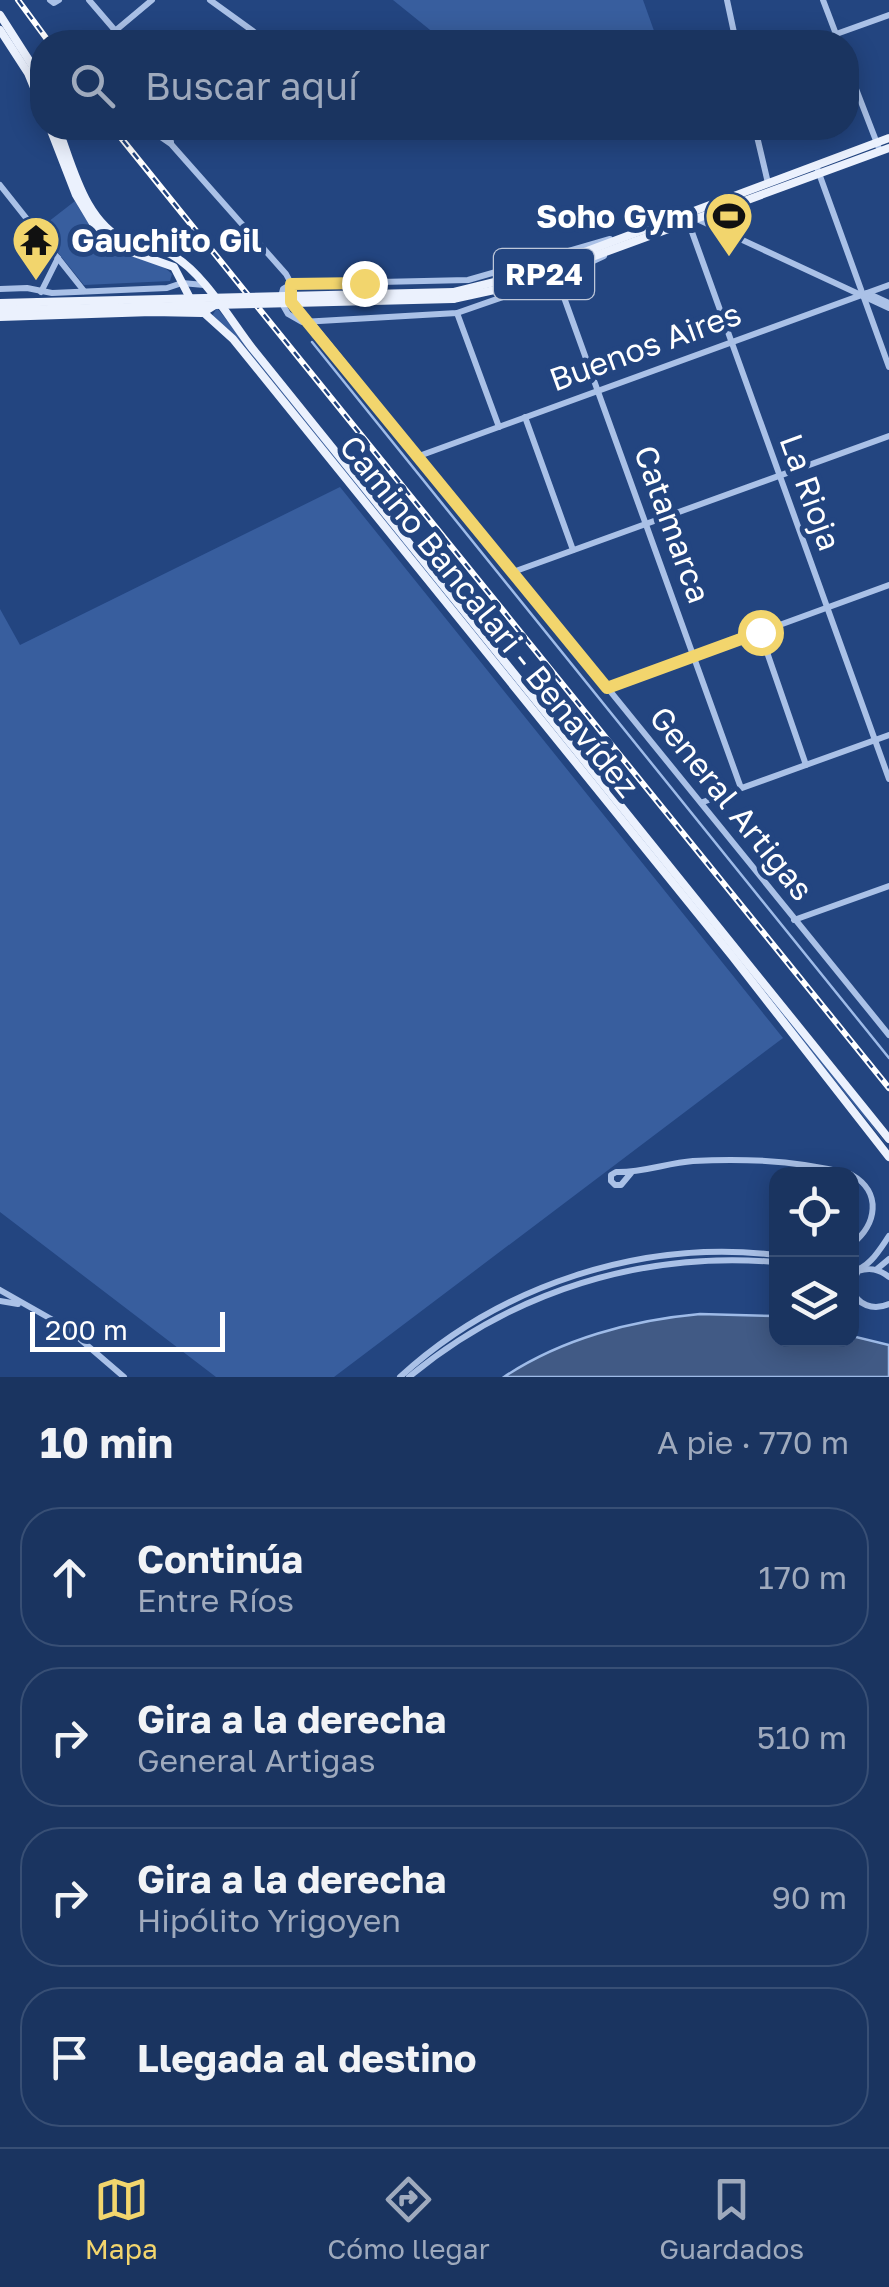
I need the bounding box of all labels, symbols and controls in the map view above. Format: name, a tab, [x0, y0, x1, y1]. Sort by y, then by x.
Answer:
search box	[30, 30, 859, 140]
icon: search	[65, 58, 120, 113]
text: Buscar aquí	[145, 63, 358, 108]
sports icon: Soho Gym	[703, 190, 755, 258]
place label: Soho Gym	[536, 197, 694, 235]
temple icon: Gauchito Gil	[10, 214, 62, 282]
place label: Gauchito Gil	[71, 221, 262, 259]
road number: RP24	[494, 249, 594, 299]
route end	[342, 261, 388, 307]
street label: Buenos Aires	[544, 294, 746, 398]
street label: Camino Bancalari - Benavídez	[332, 428, 648, 804]
street label: La Rioja	[772, 429, 850, 555]
street label: Catamarca	[627, 440, 719, 608]
route start	[738, 610, 784, 656]
street label: General Artigas	[642, 698, 822, 908]
map controls	[769, 1167, 859, 1347]
button: locate	[769, 1167, 859, 1257]
button: layers	[769, 1257, 859, 1347]
scale bar	[30, 1307, 225, 1352]
text: 200 m	[45, 1313, 128, 1346]
text: 10 min	[40, 1417, 173, 1467]
text: A pie · 770 m	[657, 1423, 849, 1461]
text: Continúa	[137, 1536, 303, 1581]
icon: ahead	[42, 1550, 97, 1605]
text: 170 m	[758, 1558, 847, 1596]
text: Entre Ríos	[137, 1581, 294, 1619]
text: Gira a la derecha	[137, 1696, 446, 1741]
icon: right	[42, 1710, 97, 1765]
text: 510 m	[757, 1718, 847, 1756]
text: General Artigas	[137, 1741, 376, 1779]
text: Gira a la derecha	[137, 1856, 446, 1901]
icon: right	[42, 1870, 97, 1925]
text: 90 m	[771, 1878, 847, 1916]
text: Hipólito Yrigoyen	[137, 1901, 401, 1939]
icon: arrive	[42, 2030, 97, 2085]
text: Llegada al destino	[137, 2035, 477, 2080]
tab: Mapa	[85, 2172, 158, 2265]
tab: Cómo llegar	[327, 2172, 490, 2265]
tab: Guardados	[659, 2172, 804, 2265]

